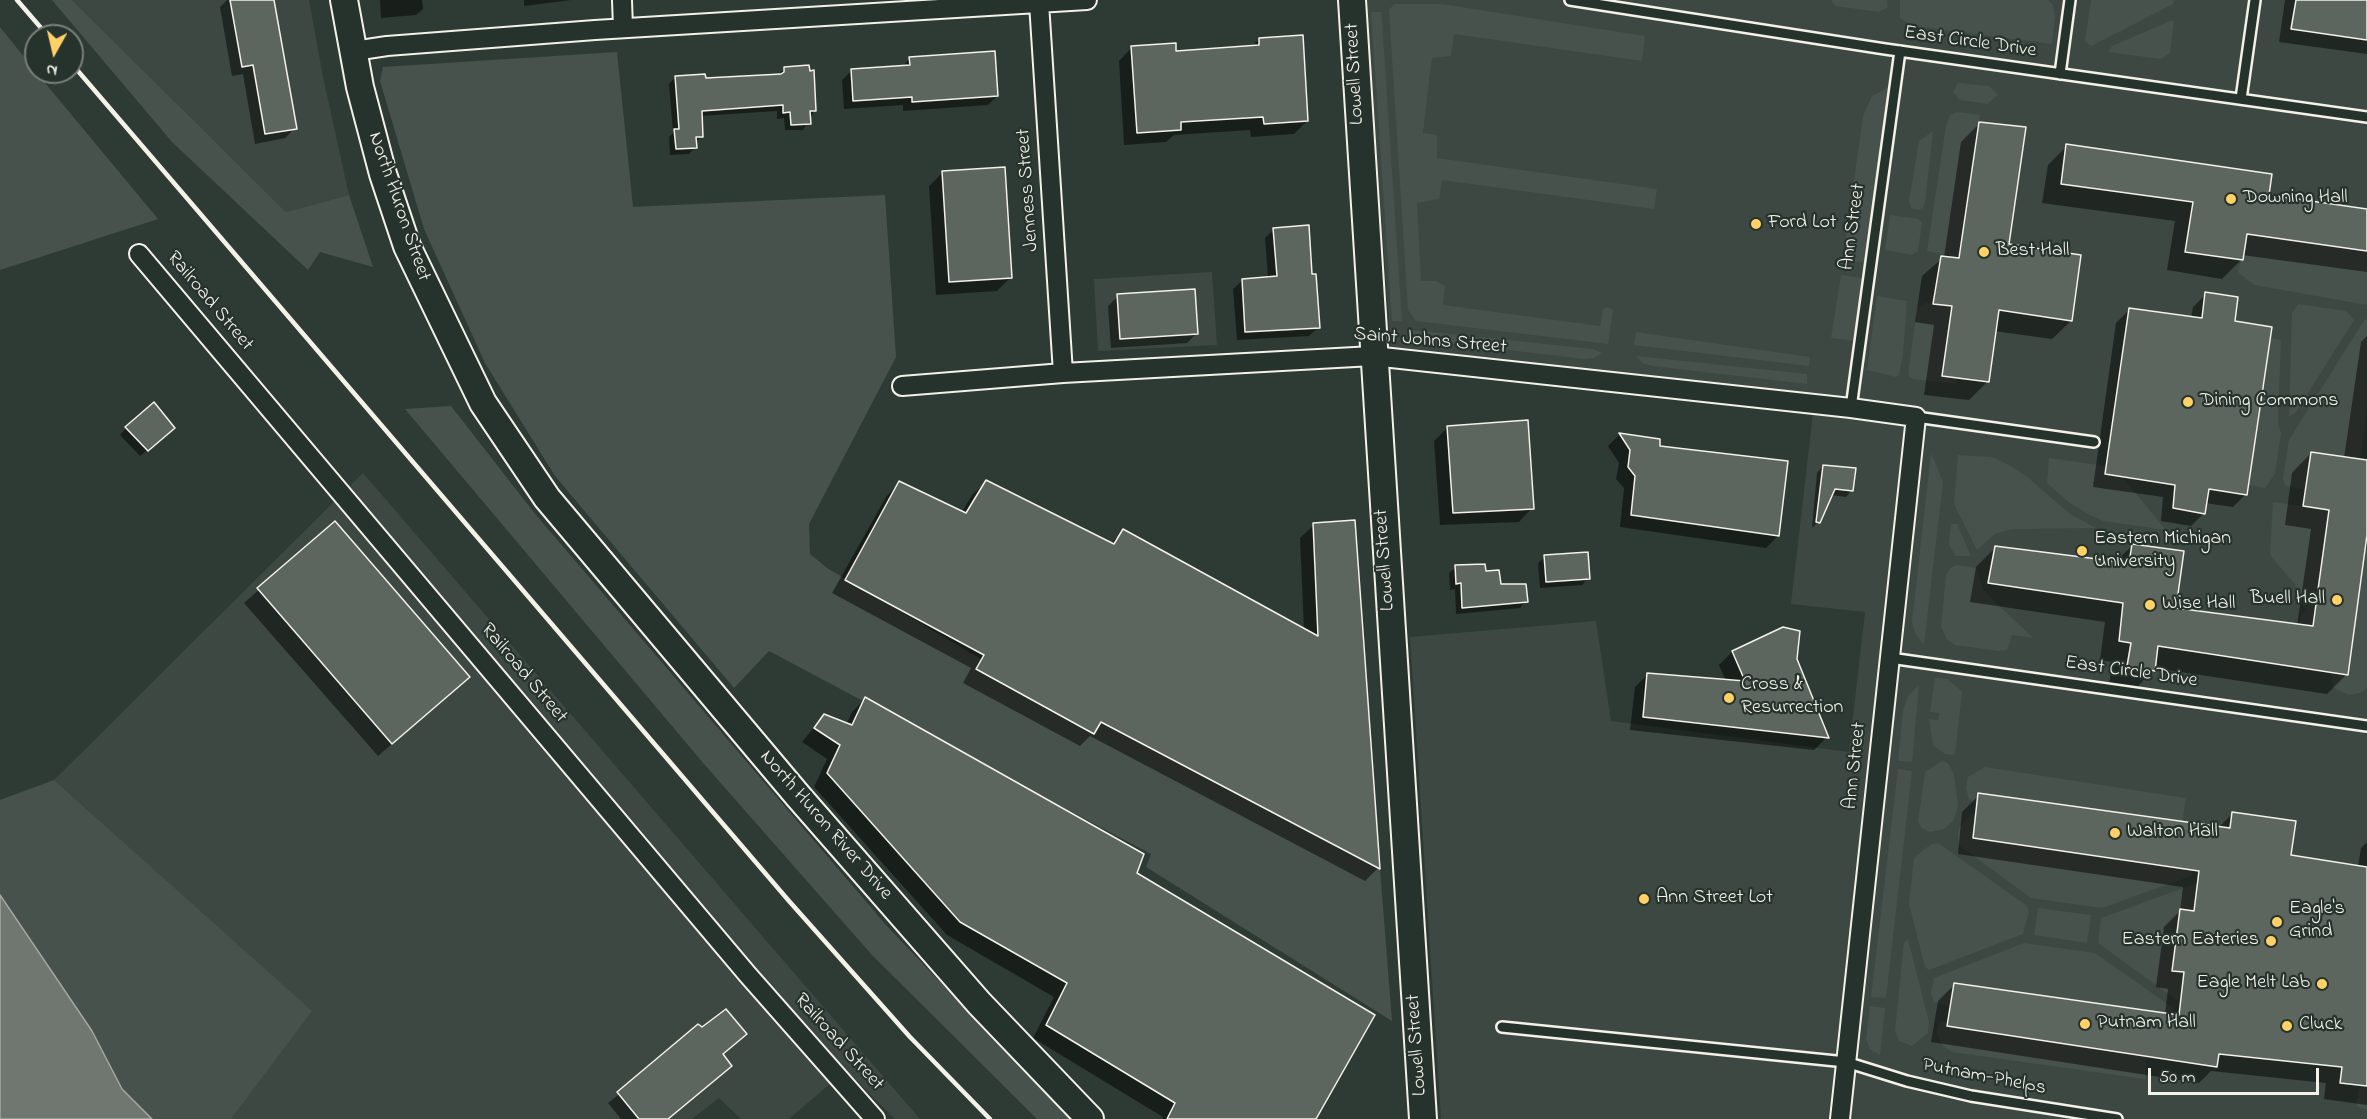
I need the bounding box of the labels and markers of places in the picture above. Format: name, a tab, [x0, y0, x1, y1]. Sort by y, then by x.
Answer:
place label: Downing Hall	[2243, 187, 2348, 211]
marker: Downing Hall	[2224, 192, 2238, 206]
place label: Ford Lot	[1768, 212, 1837, 236]
marker: Ford Lot	[1749, 217, 1763, 231]
place label: Best Hall	[1996, 240, 2069, 264]
marker: Best Hall	[1977, 245, 1991, 259]
place label: Dining Commons	[2200, 390, 2338, 414]
marker: Dining Commons	[2181, 395, 2195, 409]
place label: Eastern Michigan University	[2094, 528, 2231, 575]
marker: Eastern Michigan University	[2075, 544, 2089, 558]
place label: Buell Hall	[2250, 588, 2325, 612]
place label: Wise Hall	[2162, 593, 2235, 617]
marker: Buell Hall	[2330, 593, 2344, 607]
marker: Wise Hall	[2143, 598, 2157, 612]
place label: Cross & Resurrection	[1741, 674, 1843, 721]
marker: Cross & Resurrection	[1722, 691, 1736, 705]
place label: Walton Hall	[2127, 821, 2218, 845]
marker: Walton Hall	[2108, 826, 2122, 840]
place label: Ann Street Lot	[1656, 887, 1773, 911]
marker: Ann Street Lot	[1637, 892, 1651, 906]
place label: Eagle's Grind	[2289, 898, 2345, 945]
marker: Eagle's Grind	[2270, 915, 2284, 929]
place label: Eastern Eateries	[2122, 929, 2259, 953]
marker: Eastern Eateries	[2264, 934, 2278, 948]
place label: Eagle Melt Lab	[2197, 972, 2310, 996]
marker: Eagle Melt Lab	[2315, 977, 2329, 991]
place label: Putnam Hall	[2097, 1012, 2196, 1036]
place label: Cluck	[2299, 1014, 2342, 1038]
marker: Putnam Hall	[2078, 1017, 2092, 1031]
marker: Cluck	[2280, 1019, 2294, 1033]

